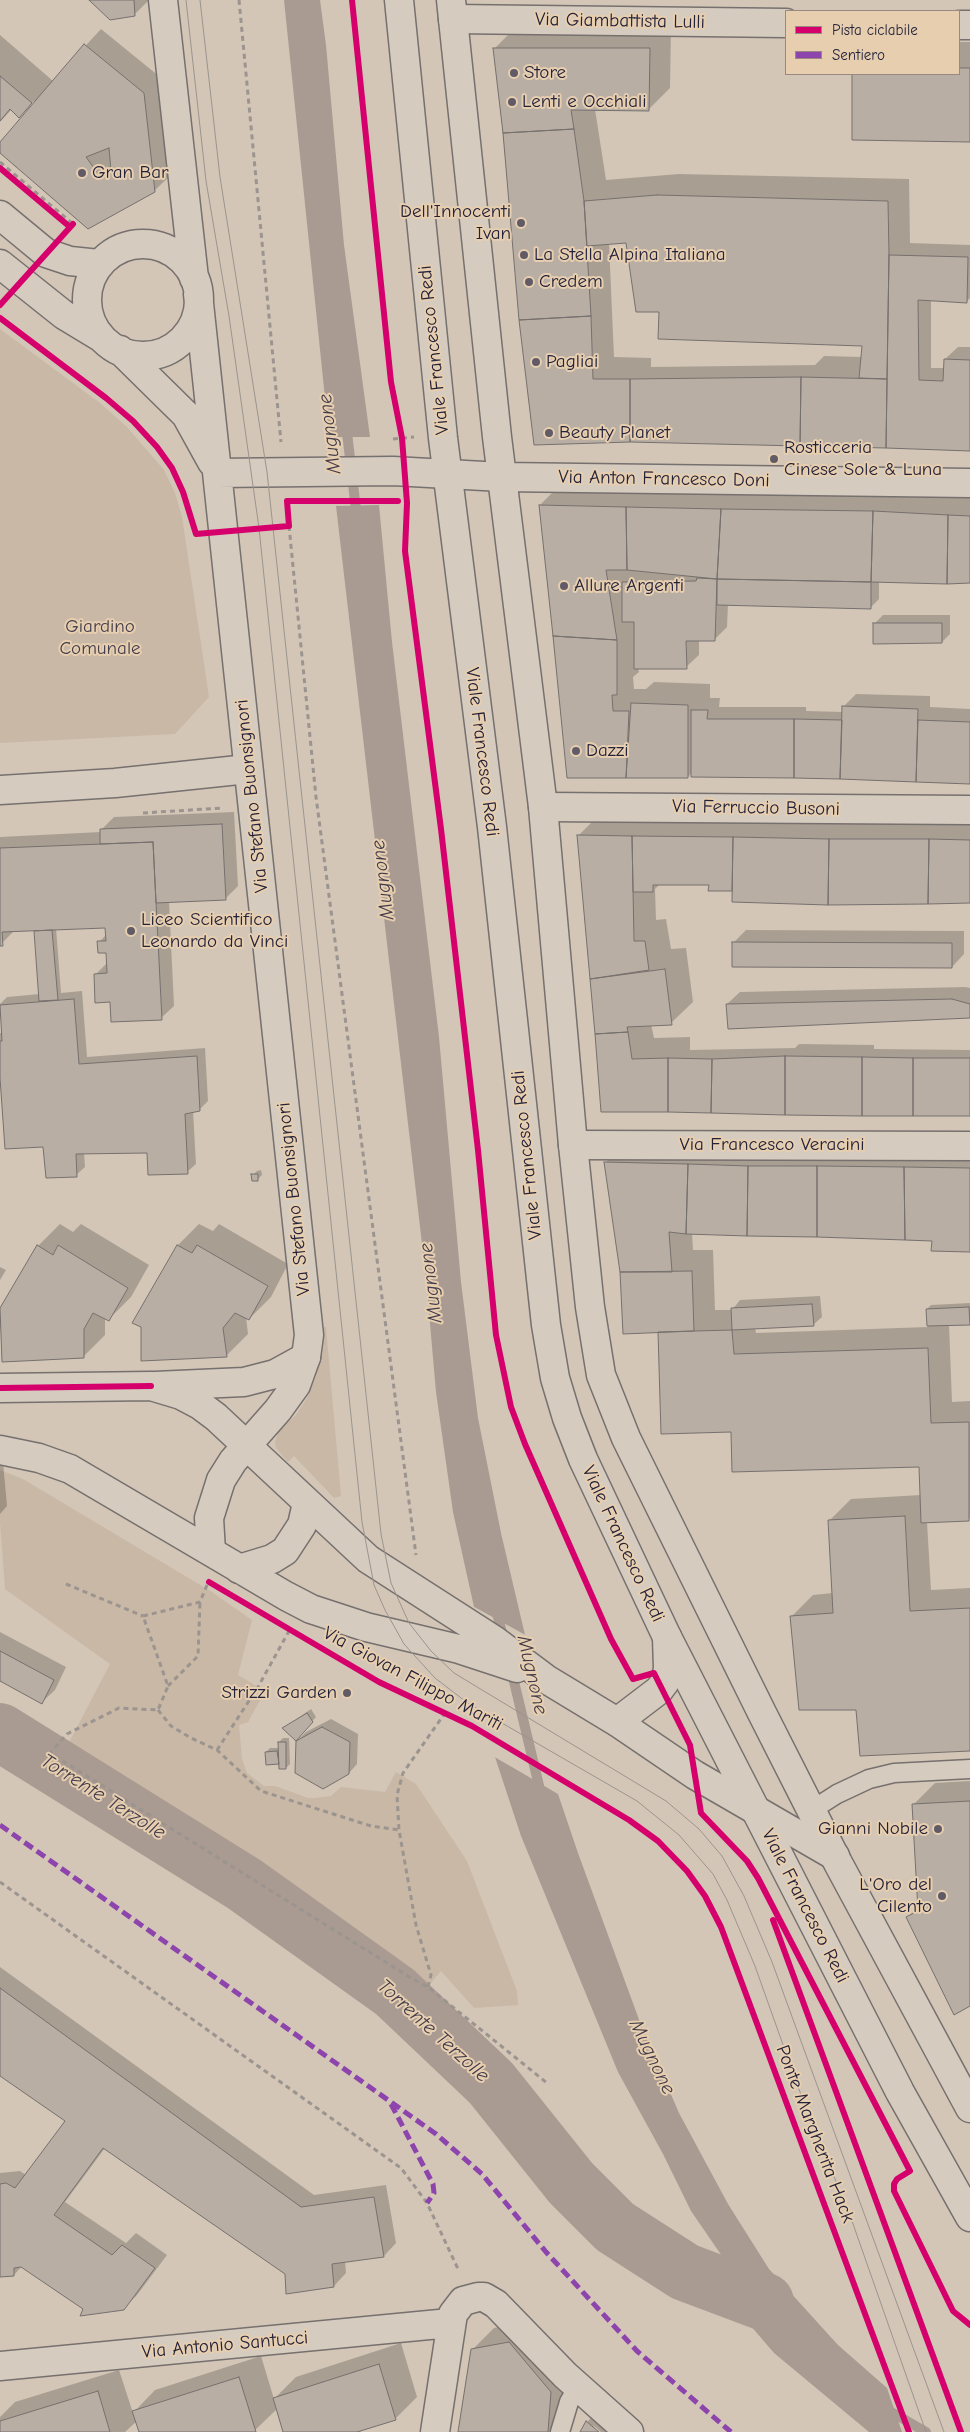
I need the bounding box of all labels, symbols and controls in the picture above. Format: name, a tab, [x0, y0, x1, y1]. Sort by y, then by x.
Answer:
street label: Via Giambattista Lulli	[535, 8, 705, 34]
legend	[785, 10, 960, 75]
text: Pista ciclabile	[832, 21, 918, 39]
text: Sentiero	[832, 46, 885, 64]
place label: Store	[524, 62, 566, 84]
marker: Store	[508, 67, 520, 79]
place label: Lenti e Occhiali	[522, 91, 646, 113]
marker: Lenti e Occhiali	[506, 96, 518, 108]
place label: Gran Bar	[92, 162, 169, 184]
marker: Gran Bar	[76, 167, 88, 179]
place label: Dell'Innocenti Ivan	[400, 201, 511, 245]
marker: Dell'Innocenti Ivan	[515, 217, 527, 229]
place label: La Stella Alpina Italiana	[534, 244, 726, 266]
marker: La Stella Alpina Italiana	[518, 249, 530, 261]
street label: Viale Francesco Redi	[414, 264, 454, 436]
place label: Credem	[539, 271, 603, 293]
marker: Credem	[523, 276, 535, 288]
place label: Pagliai	[546, 351, 598, 373]
marker: Pagliai	[530, 356, 542, 368]
water label: Mugnone	[313, 393, 347, 475]
place label: Beauty Planet	[559, 422, 670, 444]
marker: Beauty Planet	[543, 427, 555, 439]
place label: Rosticceria Cinese Sole & Luna	[784, 437, 942, 481]
marker: Rosticceria Cinese Sole & Luna	[768, 453, 780, 465]
street label: Via Anton Francesco Doni	[558, 466, 770, 492]
place label: Allure Argenti	[574, 575, 684, 597]
marker: Allure Argenti	[558, 580, 570, 592]
park label: Giardino Comunale	[59, 616, 141, 660]
street label: Viale Francesco Redi	[460, 666, 504, 838]
street label: Via Stefano Buonsignori	[231, 698, 273, 894]
place label: Dazzi	[586, 740, 629, 762]
marker: Dazzi	[570, 745, 582, 757]
street label: Via Ferruccio Busoni	[672, 795, 840, 821]
water label: Mugnone	[366, 839, 400, 921]
place label: Liceo Scientifico Leonardo da Vinci	[141, 909, 288, 953]
marker: Liceo Scientifico Leonardo da Vinci	[125, 925, 137, 937]
street label: Viale Francesco Redi	[507, 1069, 547, 1241]
street label: Via Stefano Buonsignori	[273, 1101, 315, 1297]
street label: Via Francesco Veracini	[679, 1134, 865, 1156]
water label: Mugnone	[414, 1242, 448, 1324]
street label: Viale Francesco Redi	[577, 1462, 669, 1626]
street label: Via Giovan Filippo Mariti	[319, 1622, 507, 1736]
water label: Mugnone	[511, 1633, 553, 1717]
place label: Strizzi Garden	[222, 1682, 337, 1704]
marker: Strizzi Garden	[341, 1687, 353, 1699]
water label: Torrente Terzolle	[36, 1749, 170, 1845]
place label: Gianni Nobile	[818, 1818, 928, 1840]
marker: Gianni Nobile	[932, 1823, 944, 1835]
street label: Viale Francesco Redi	[756, 1825, 854, 1987]
place label: L'Oro del Cilento	[859, 1874, 932, 1918]
marker: L'Oro del Cilento	[936, 1890, 948, 1902]
water label: Torrente Terzolle	[372, 1974, 494, 2088]
water label: Mugnone	[624, 2016, 680, 2098]
street label: Ponte Margherita Hack	[771, 2042, 859, 2226]
street label: Via Antonio Santucci	[141, 2326, 309, 2364]

